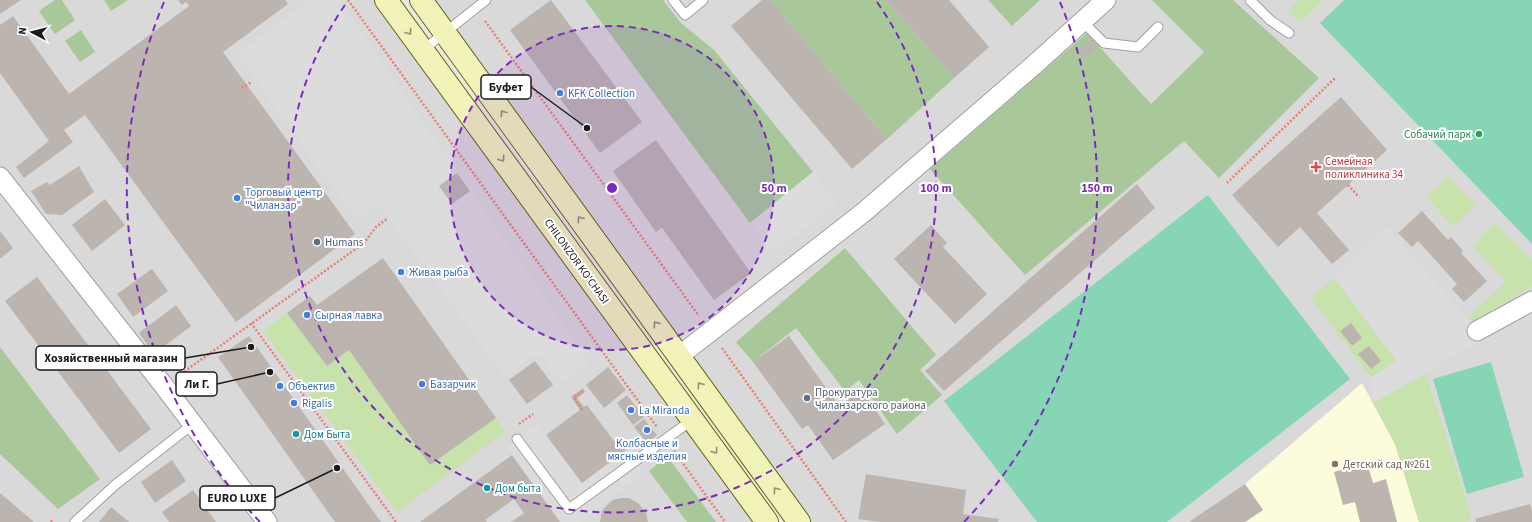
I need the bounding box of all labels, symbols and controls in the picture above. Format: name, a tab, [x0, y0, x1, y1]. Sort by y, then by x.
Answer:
north arrow	[12, 12, 52, 52]
text: N	[15, 26, 30, 35]
one-way arrow	[405, 27, 412, 34]
callout: Буфет	[481, 75, 531, 99]
text: Буфет	[489, 79, 523, 96]
place label: KFK Collection	[568, 86, 635, 101]
marker: KFK Collection	[555, 88, 565, 98]
one-way arrow	[501, 111, 508, 118]
place label: Собачий парк	[1404, 127, 1472, 142]
marker: Собачий парк	[1474, 129, 1484, 139]
place label: Семейная поликлиника 34	[1325, 154, 1404, 182]
one-way arrow	[498, 155, 505, 162]
marker: Семейная поликлиника 34	[1310, 161, 1322, 173]
text: 50 m	[761, 180, 787, 197]
text: 100 m	[920, 180, 952, 197]
text: 150 m	[1081, 180, 1113, 197]
centre of rings	[605, 181, 619, 195]
place label: Торговый центр "Чиланзар"	[245, 185, 323, 213]
marker: Торговый центр "Чиланзар"	[232, 193, 242, 203]
street label: CHILONZOR KO'CHASI	[541, 216, 613, 307]
one-way arrow	[577, 216, 584, 223]
place label: Humans	[325, 235, 364, 250]
marker: Humans	[312, 237, 322, 247]
place label: Живая рыба	[409, 265, 468, 280]
marker: Живая рыба	[396, 267, 406, 277]
place label: Сырная лавка	[315, 308, 382, 323]
marker: Сырная лавка	[302, 310, 312, 320]
one-way arrow	[654, 322, 661, 329]
callout: Хозяйственный магазин	[36, 346, 185, 370]
text: Хозяйственный магазин	[44, 350, 178, 367]
callout: Ли Г.	[176, 372, 217, 396]
text: Ли Г.	[183, 376, 210, 393]
place label: Базарчик	[430, 377, 476, 392]
place label: Объектив	[288, 379, 335, 394]
marker: Базарчик	[417, 379, 427, 389]
marker: Объектив	[275, 381, 285, 391]
one-way arrow	[697, 382, 704, 389]
place label: Прокуратура Чиланзарского района	[815, 385, 926, 413]
marker: Прокуратура Чиланзарского района	[802, 393, 812, 403]
place label: Rigalis	[302, 396, 332, 411]
marker: Rigalis	[289, 398, 299, 408]
place label: La Miranda	[639, 403, 690, 418]
marker: La Miranda	[626, 405, 636, 415]
marker: Колбасные и мясные изделия	[642, 425, 652, 435]
place label: Дом Быта	[304, 427, 350, 442]
marker: Дом Быта	[291, 429, 301, 439]
place label: Колбасные и мясные изделия	[607, 436, 687, 464]
one-way arrow	[711, 447, 718, 454]
place label: Детский сад №261	[1343, 457, 1430, 472]
marker: Детский сад №261	[1330, 459, 1340, 469]
place label: Дом быта	[495, 481, 541, 496]
marker: Дом быта	[482, 483, 492, 493]
callout: EURO LUXE	[200, 486, 275, 510]
one-way arrow	[774, 488, 781, 495]
text: EURO LUXE	[207, 490, 267, 507]

